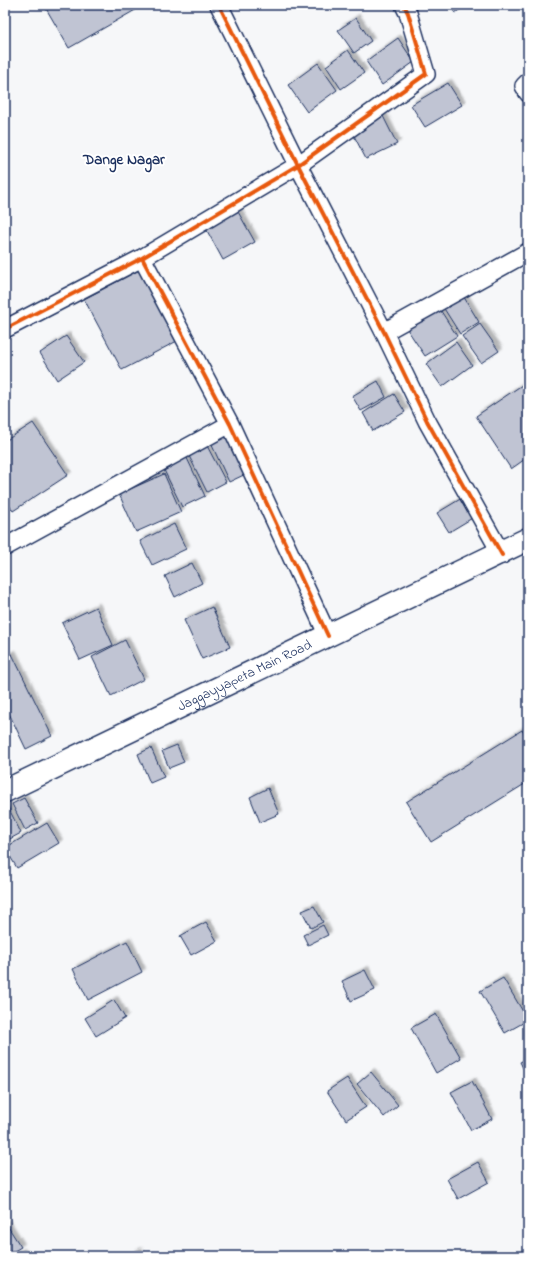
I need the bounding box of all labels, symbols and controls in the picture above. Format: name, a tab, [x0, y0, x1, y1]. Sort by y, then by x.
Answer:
district label: Dange Nagar	[82, 149, 165, 173]
street label: Jaggayyapeta Main Road	[174, 634, 315, 717]

